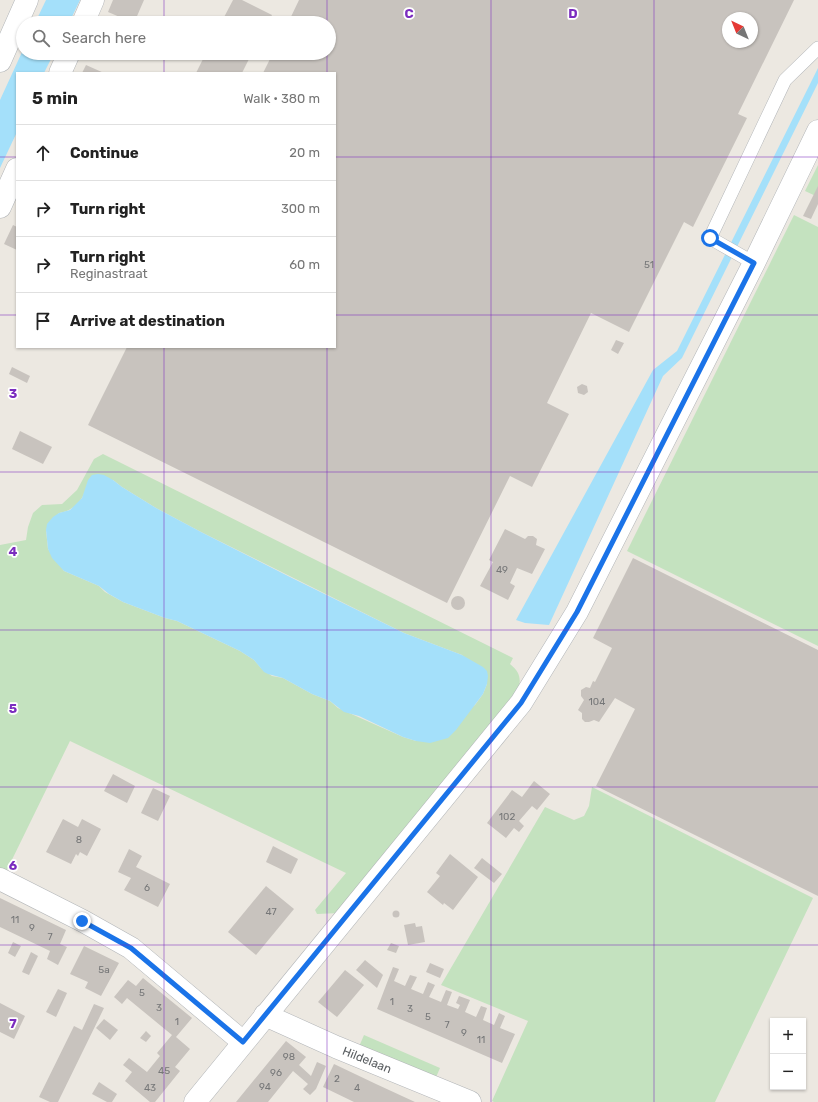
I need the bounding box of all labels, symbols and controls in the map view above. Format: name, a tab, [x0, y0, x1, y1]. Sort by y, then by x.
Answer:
text: C	[404, 6, 414, 21]
text: D	[568, 6, 578, 21]
north arrow	[722, 12, 758, 48]
search box	[16, 16, 336, 60]
icon: search	[30, 27, 52, 49]
text: Search here	[62, 29, 146, 47]
text: 5 min	[32, 88, 78, 108]
text: Walk · 380 m	[243, 91, 320, 106]
icon: ahead	[32, 142, 54, 164]
text: Continue	[70, 144, 139, 162]
text: 20 m	[289, 145, 320, 160]
icon: right	[32, 198, 54, 220]
text: Turn right	[70, 200, 145, 218]
text: 300 m	[281, 201, 320, 216]
route start	[701, 229, 719, 247]
text: Turn right	[70, 248, 145, 266]
icon: right	[32, 254, 54, 276]
text: 60 m	[289, 257, 320, 272]
house number: 51	[644, 259, 654, 271]
text: Reginastraat	[70, 266, 148, 281]
icon: arrive	[32, 310, 54, 332]
text: Arrive at destination	[70, 312, 225, 330]
text: 3	[9, 386, 18, 401]
text: 4	[9, 544, 18, 559]
house number: 49	[496, 564, 508, 576]
house number: 104	[589, 696, 605, 708]
text: 5	[9, 701, 17, 716]
house number: 102	[499, 811, 515, 823]
house number: 8	[76, 834, 82, 846]
text: 6	[9, 858, 18, 873]
house number: 6	[144, 882, 150, 894]
house number: 47	[265, 906, 277, 918]
route end	[73, 912, 91, 930]
house number: 11	[11, 914, 19, 926]
house number: 9	[29, 922, 35, 934]
house number: 7	[47, 931, 53, 943]
house number: 5a	[98, 964, 110, 976]
house number: 5	[139, 987, 145, 999]
house number: 1	[390, 996, 394, 1008]
house number: 3	[156, 1002, 162, 1014]
house number: 3	[407, 1003, 413, 1015]
house number: 5	[425, 1011, 431, 1023]
text: 7	[9, 1016, 17, 1031]
house number: 1	[175, 1016, 179, 1028]
map controls	[770, 1018, 806, 1090]
button: +	[770, 1018, 806, 1054]
house number: 7	[444, 1019, 450, 1031]
house number: 9	[461, 1027, 467, 1039]
house number: 11	[477, 1034, 485, 1046]
street label: Hildelaan	[340, 1044, 394, 1076]
house number: 98	[283, 1051, 295, 1063]
button: −	[770, 1054, 806, 1090]
house number: 45	[158, 1065, 170, 1077]
house number: 96	[270, 1067, 282, 1079]
house number: 2	[334, 1073, 340, 1085]
house number: 94	[259, 1081, 271, 1093]
house number: 43	[144, 1082, 156, 1094]
house number: 4	[354, 1082, 360, 1094]

